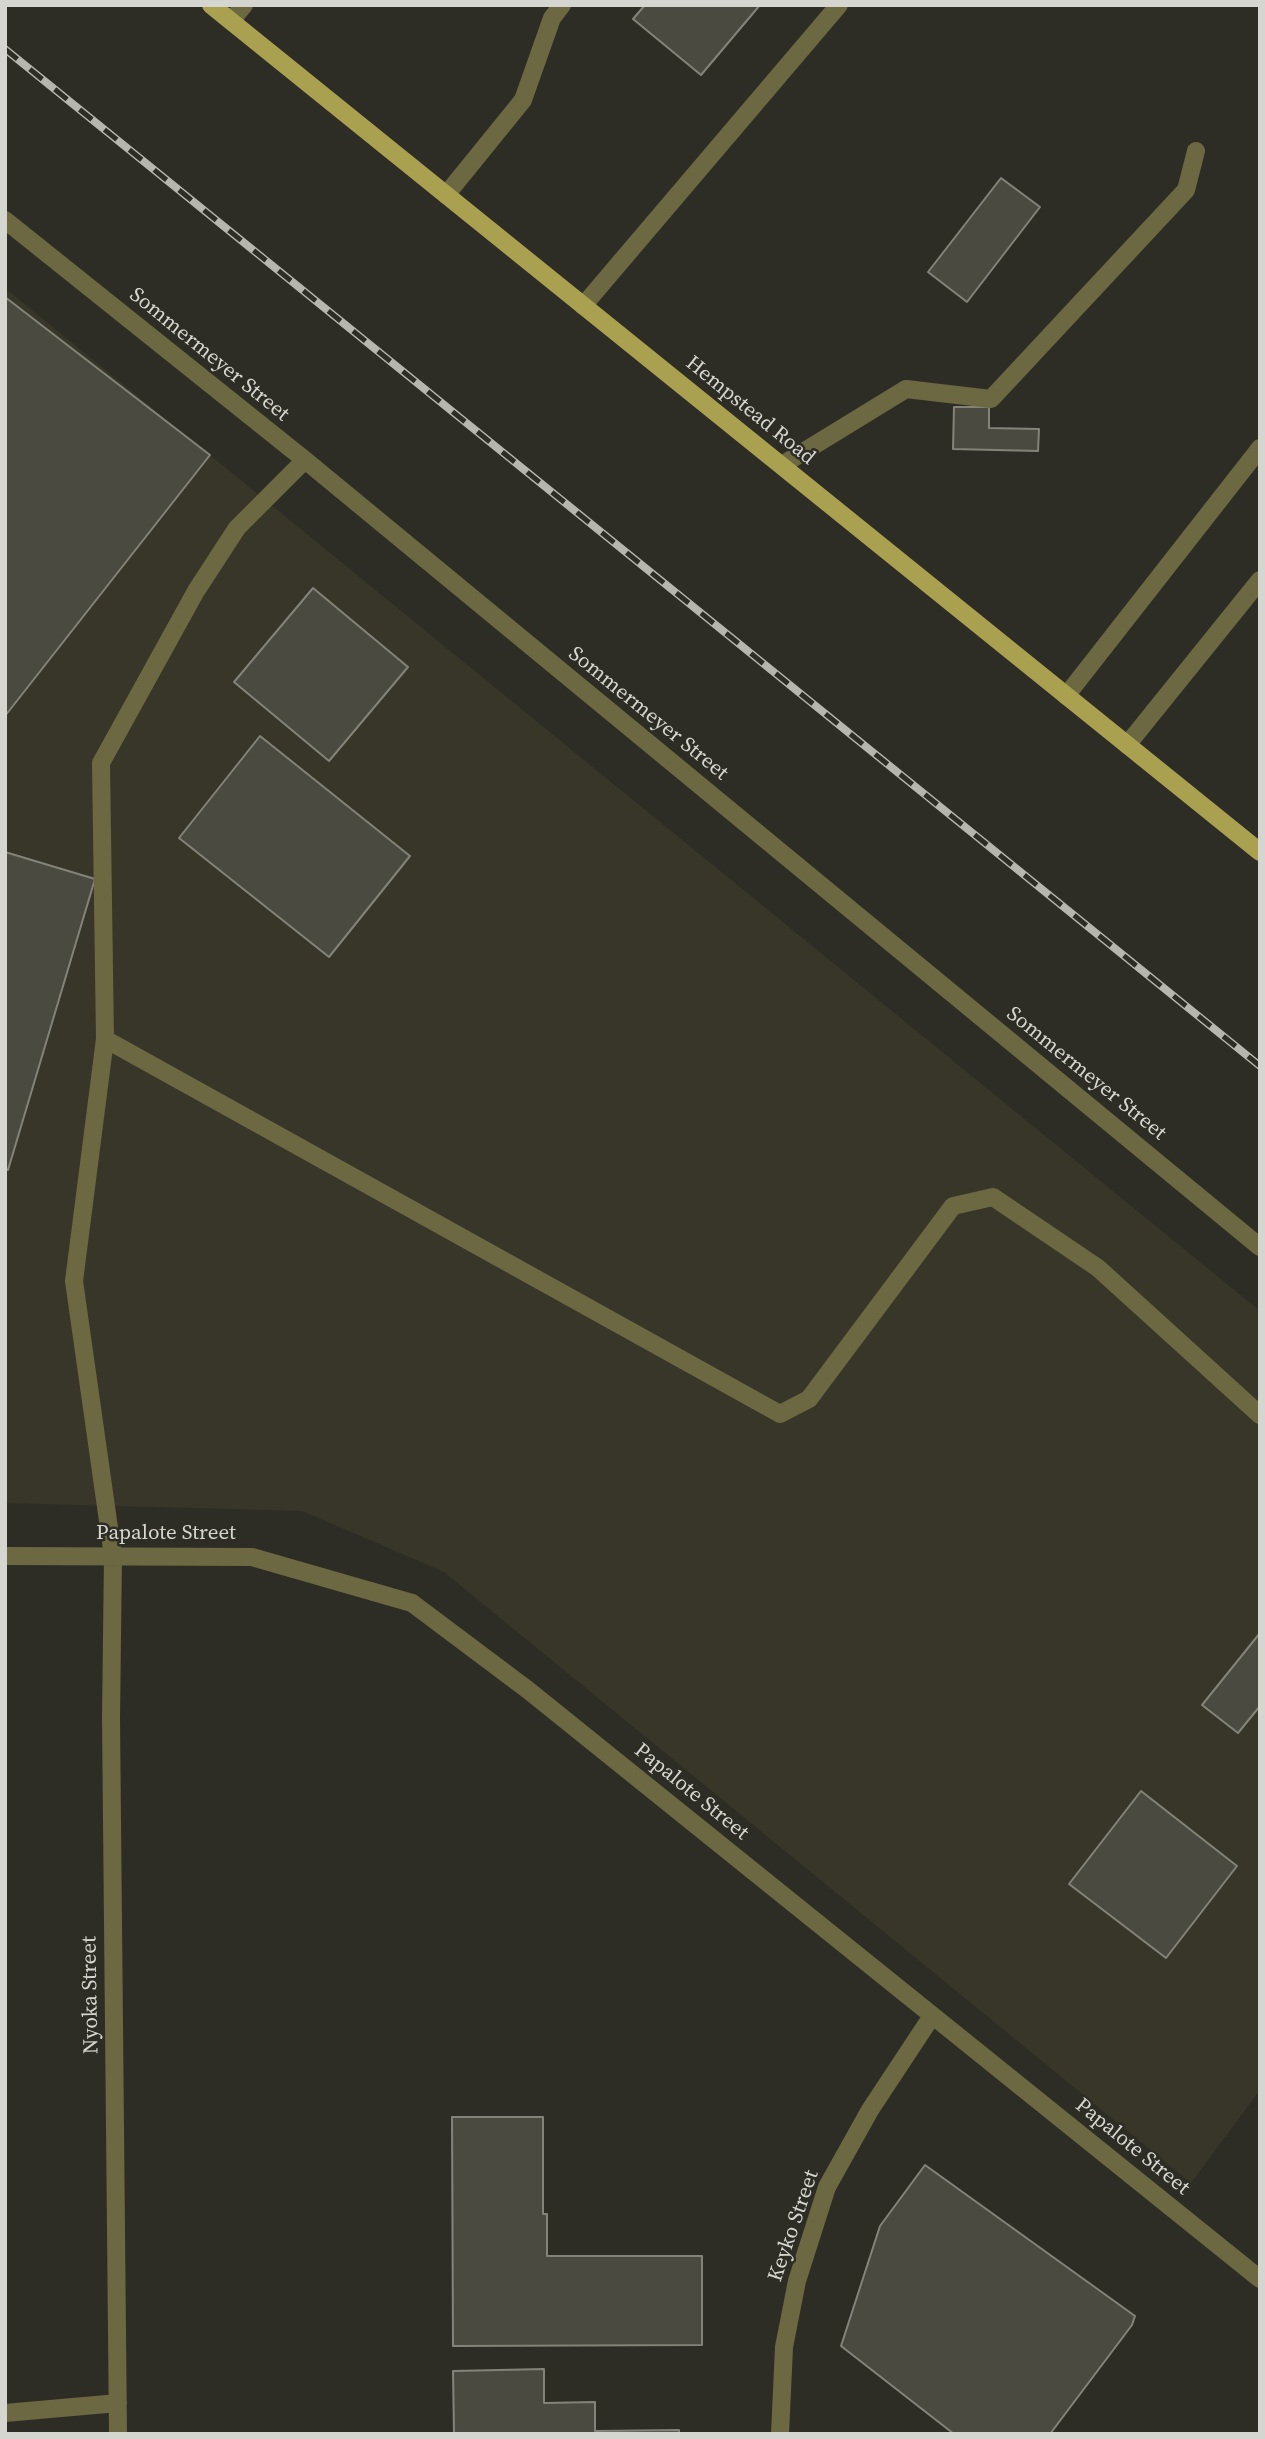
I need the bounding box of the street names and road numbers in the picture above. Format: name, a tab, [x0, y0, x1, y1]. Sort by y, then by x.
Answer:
street label: Sommermeyer Street	[124, 283, 294, 427]
street label: Hempstead Road	[680, 351, 820, 471]
street label: Sommermeyer Street	[563, 642, 733, 786]
street label: Sommermeyer Street	[1001, 1002, 1171, 1146]
street label: Papalote Street	[96, 1521, 236, 1547]
street label: Papalote Street	[629, 1738, 753, 1846]
street label: Nyoka Street	[77, 1936, 105, 2054]
street label: Papalote Street	[1070, 2093, 1194, 2201]
street label: Keyko Street	[763, 2167, 825, 2285]

